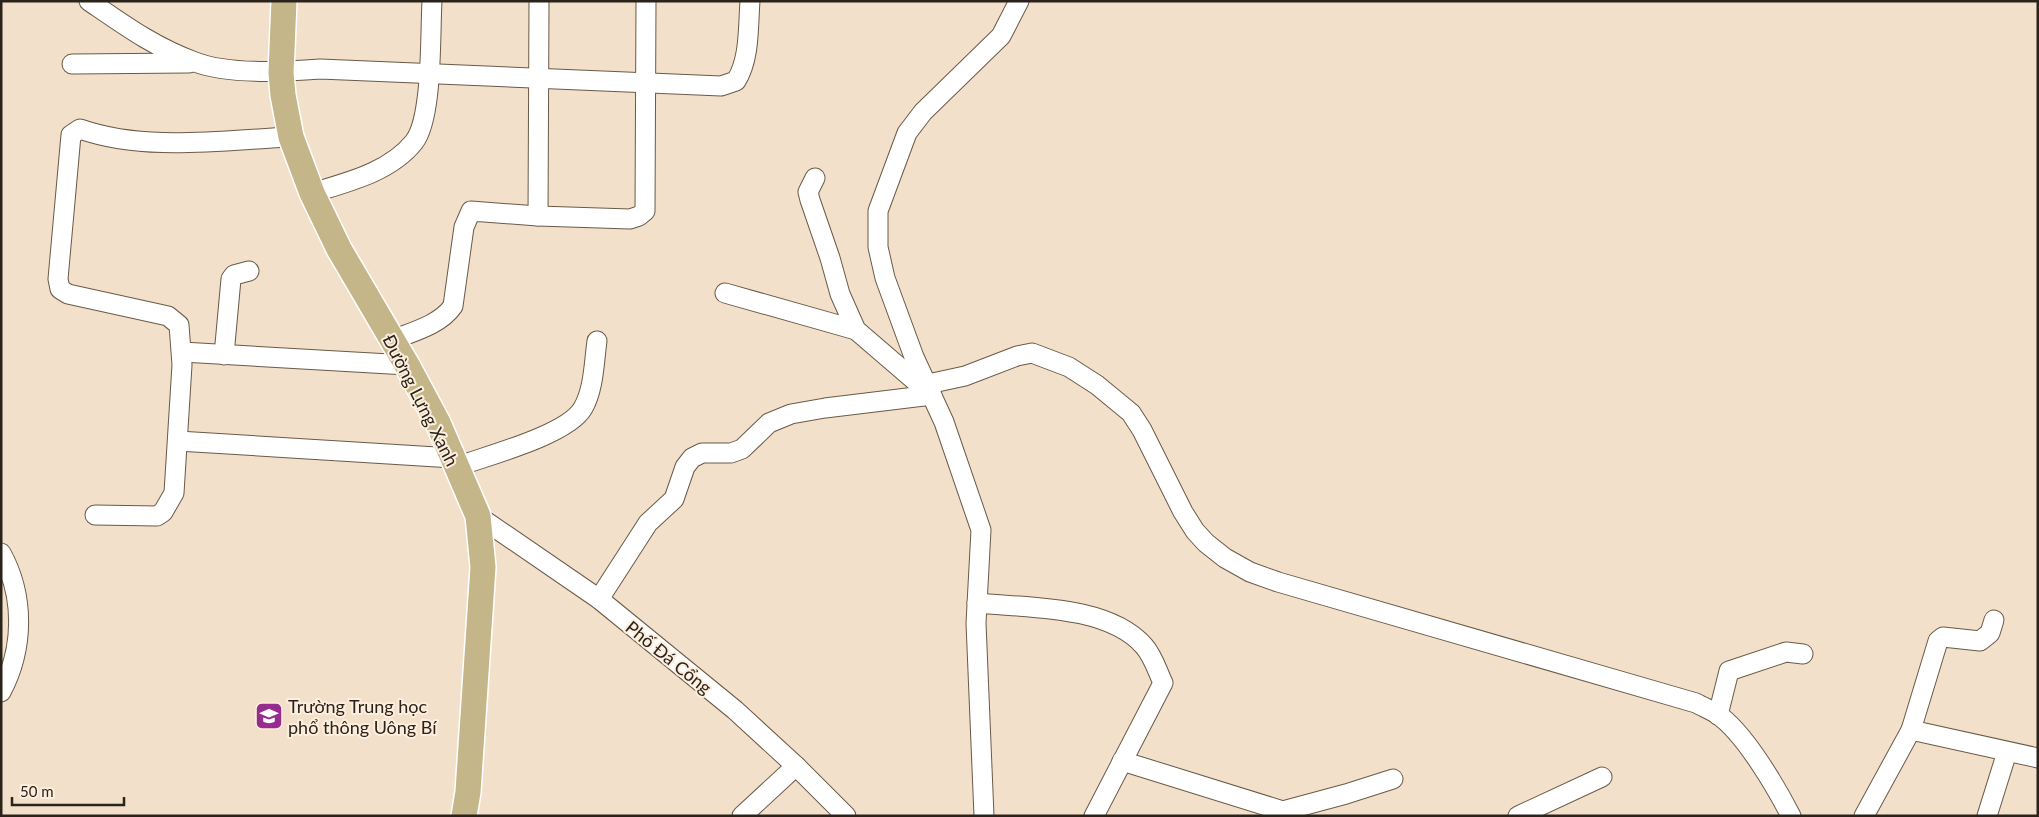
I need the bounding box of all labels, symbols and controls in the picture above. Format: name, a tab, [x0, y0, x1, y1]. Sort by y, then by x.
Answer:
street label: Đường Lựng Xanh	[378, 331, 464, 469]
street label: Phố Đá Cổng	[622, 616, 716, 698]
place label: Trường Trung học phổ thông Uông Bí	[288, 695, 437, 738]
school or university icon: Trường Trung học phổ thông Uông Bí	[254, 701, 284, 731]
scale bar	[12, 774, 125, 806]
text: 50 m	[20, 782, 54, 800]

